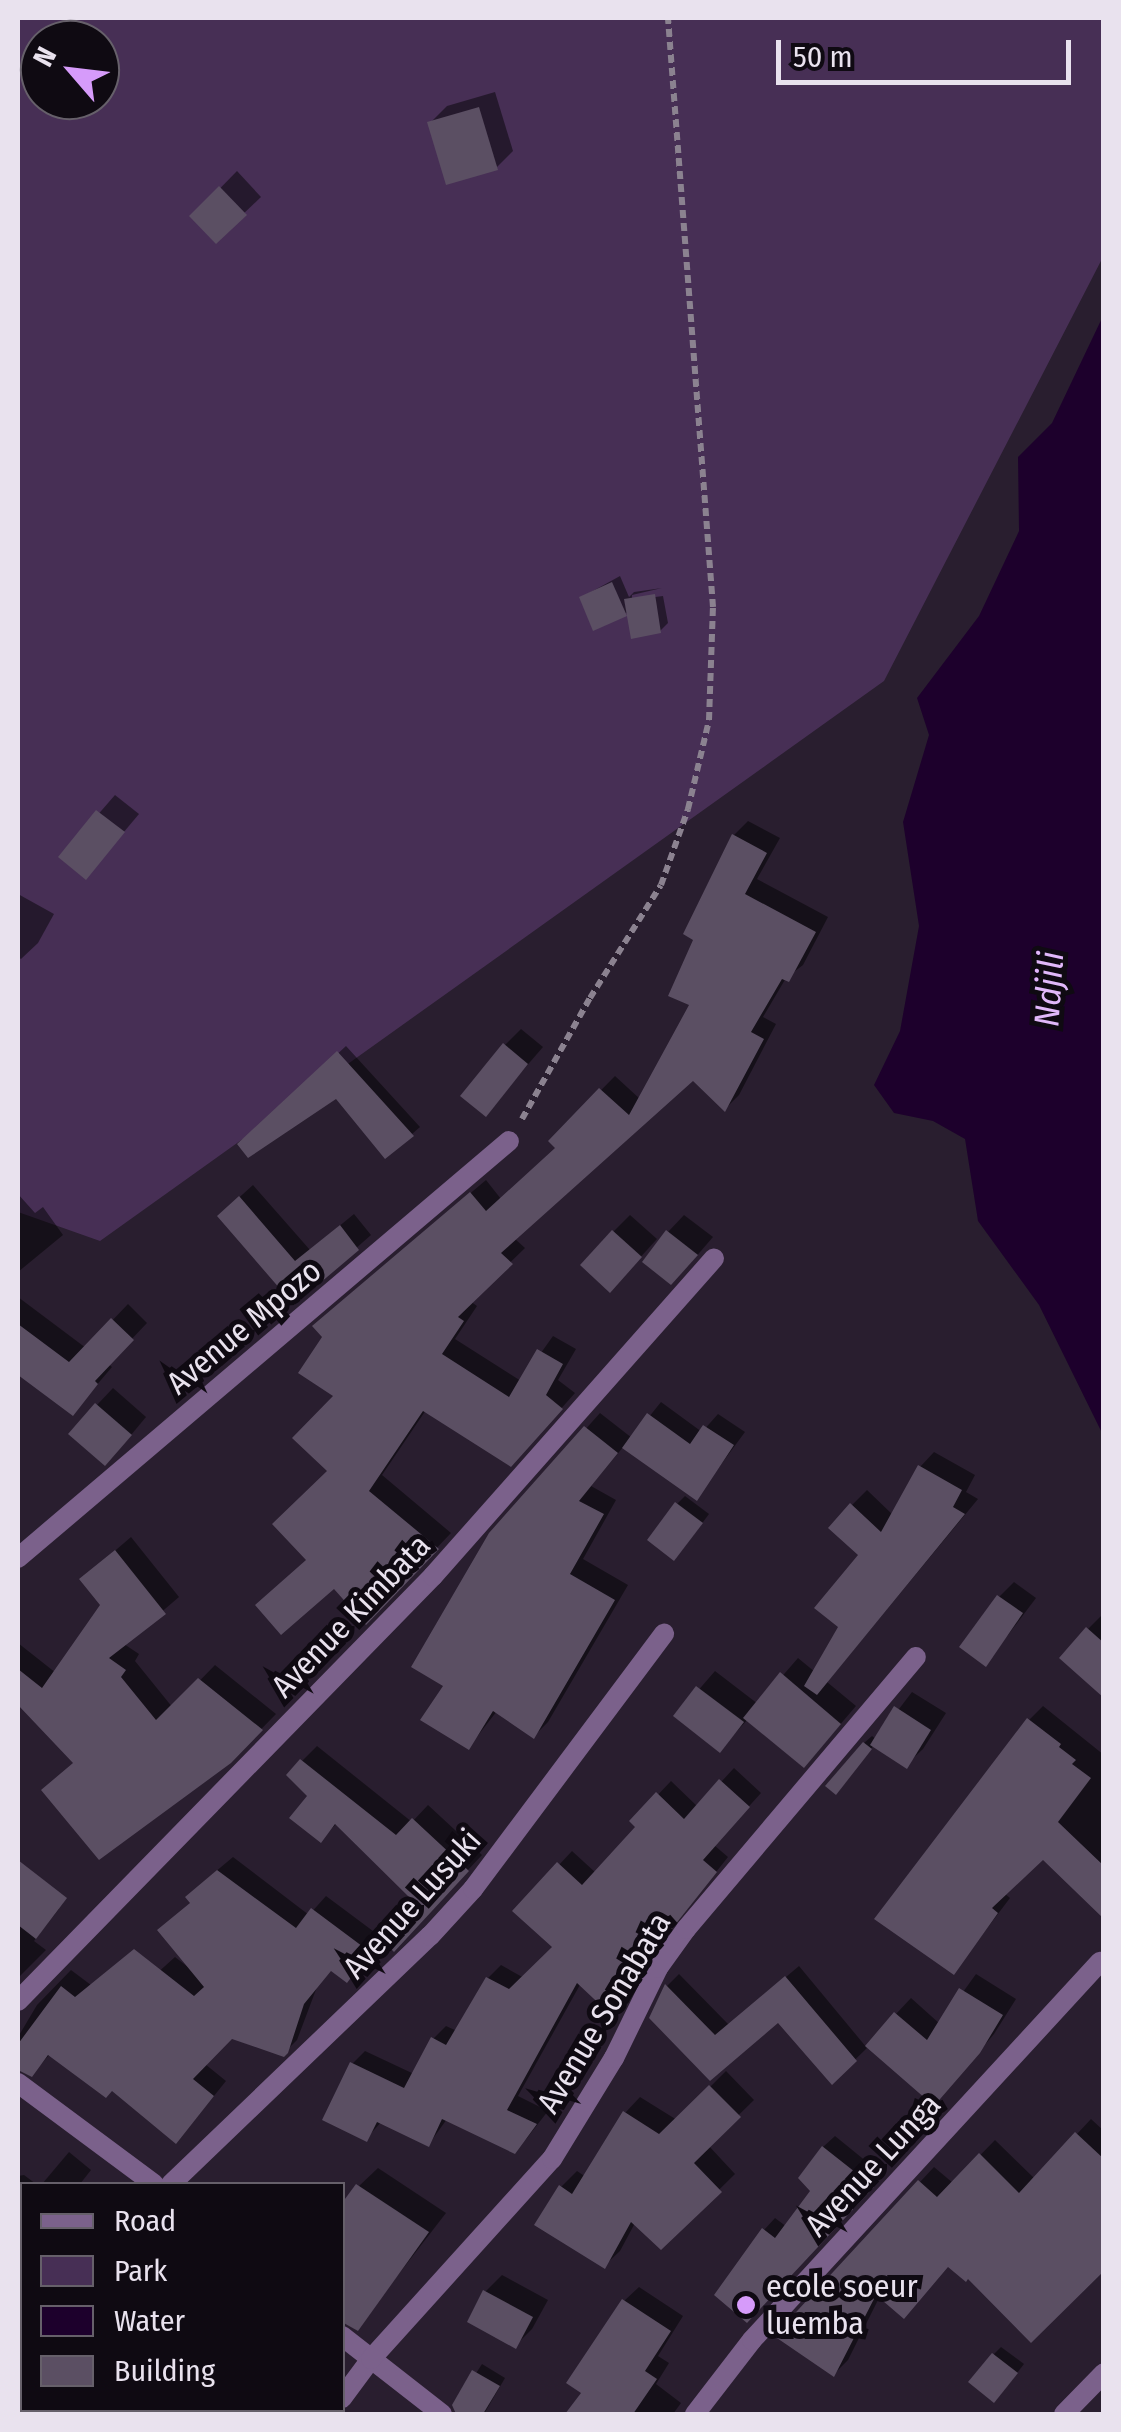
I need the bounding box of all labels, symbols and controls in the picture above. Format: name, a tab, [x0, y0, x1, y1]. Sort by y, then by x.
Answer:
north arrow	[20, 20, 120, 120]
scale bar	[781, 20, 1076, 82]
text: 50 m	[793, 39, 853, 75]
text: N	[26, 41, 63, 72]
water label: Ndjili	[1025, 950, 1073, 1028]
street label: Avenue Mpozo	[159, 1251, 329, 1403]
street label: Avenue Kimbata	[264, 1527, 438, 1705]
street label: Avenue Lusuki	[335, 1821, 489, 1987]
street label: Avenue Sonabata	[529, 1906, 679, 2120]
street label: Avenue Lunga	[797, 2086, 949, 2244]
legend	[20, 2182, 345, 2412]
text: Road	[114, 2203, 176, 2239]
text: Park	[114, 2253, 167, 2289]
place label: ecole soeur luemba	[766, 2268, 918, 2343]
marker: ecole soeur luemba	[735, 2294, 757, 2316]
text: Water	[114, 2303, 185, 2339]
text: Building	[114, 2353, 215, 2389]

